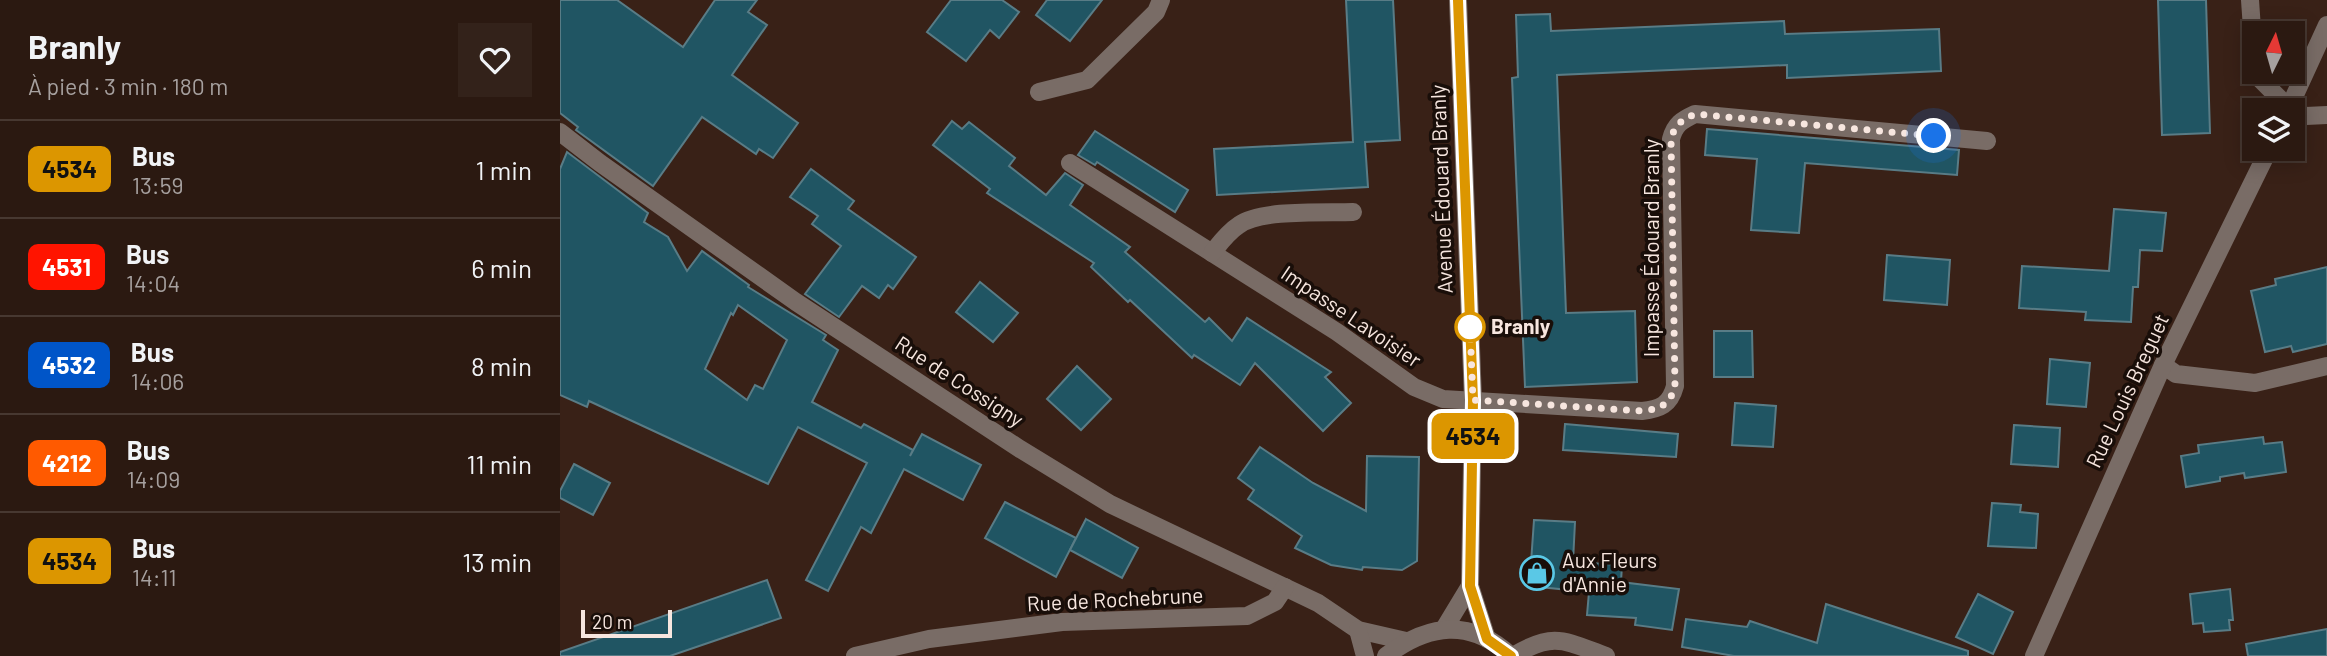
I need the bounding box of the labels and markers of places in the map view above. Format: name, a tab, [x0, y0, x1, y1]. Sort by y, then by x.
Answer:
marker: Branly	[1455, 312, 1485, 342]
place label: Branly	[1491, 313, 1551, 338]
place label: Aux Fleurs d'Annie	[1562, 547, 1657, 596]
shop icon: Aux Fleurs d'Annie	[1518, 554, 1556, 592]

